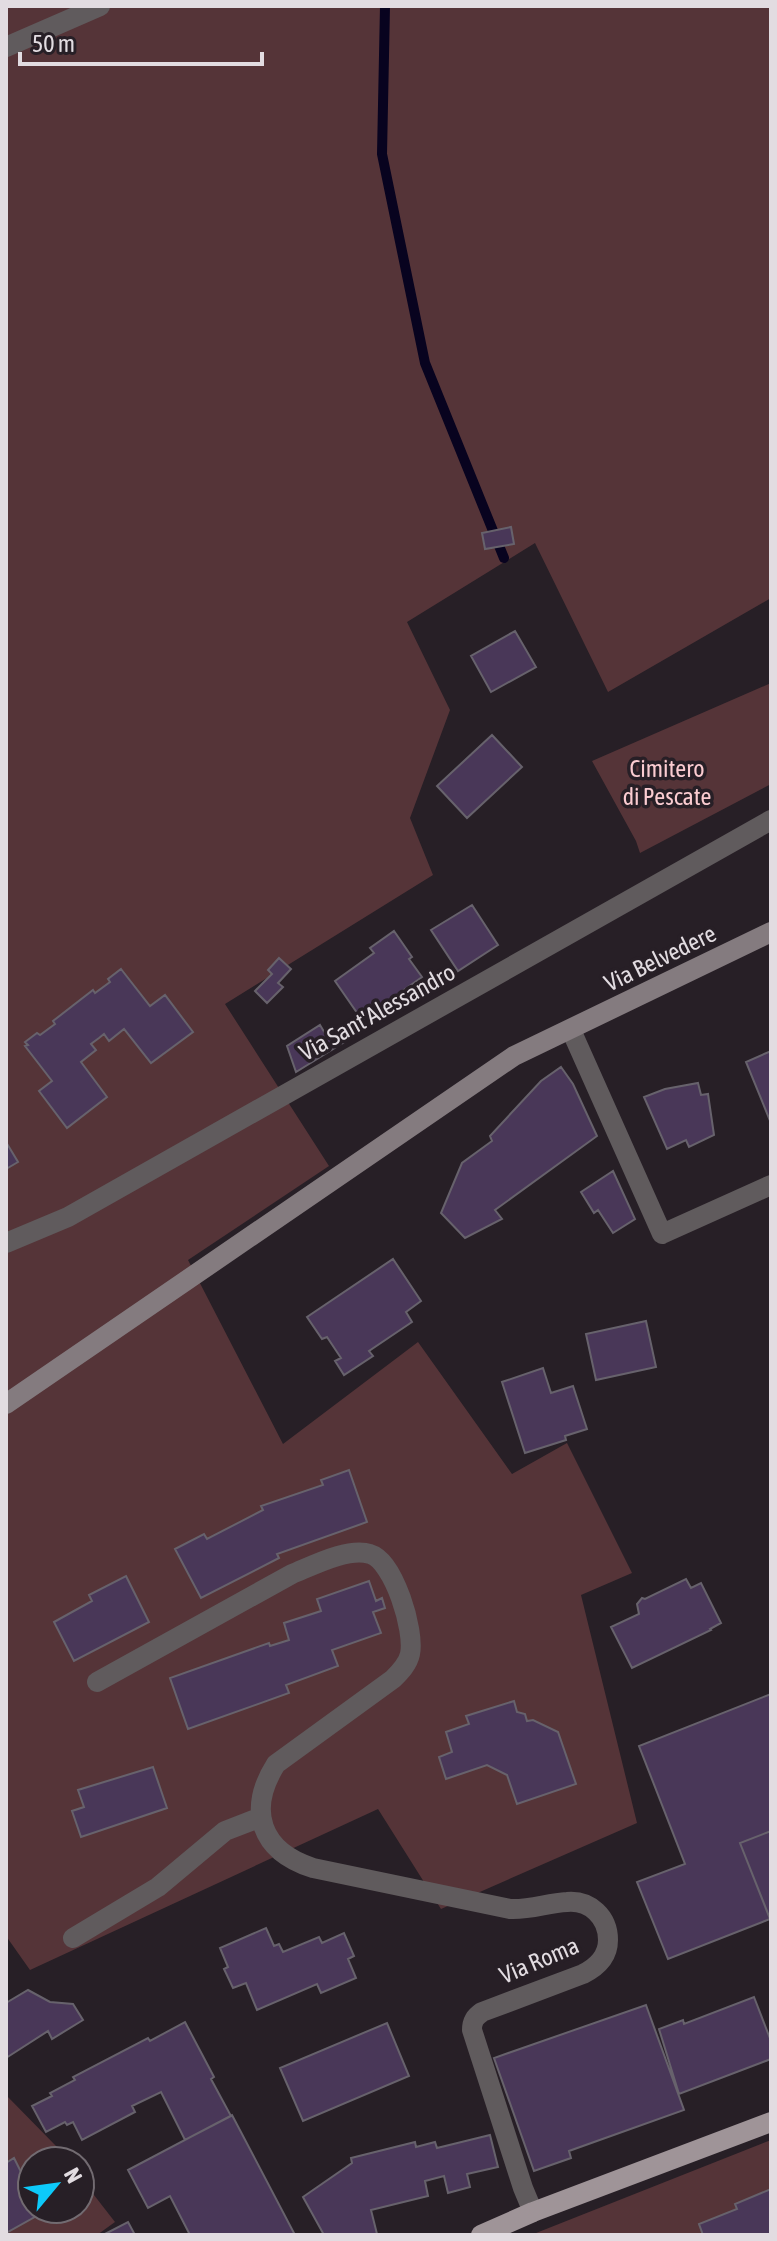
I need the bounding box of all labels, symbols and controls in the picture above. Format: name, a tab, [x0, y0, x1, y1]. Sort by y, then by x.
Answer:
scale bar	[20, 16, 262, 66]
text: 50 m	[32, 30, 75, 57]
park label: Cimitero di Pescate	[623, 755, 711, 810]
street label: Via Belvedere	[600, 919, 720, 997]
street label: Via Sant'Alessandro	[294, 958, 460, 1066]
street label: Via Roma	[495, 1931, 583, 1989]
north arrow	[16, 2145, 96, 2225]
text: N	[59, 2163, 88, 2187]

